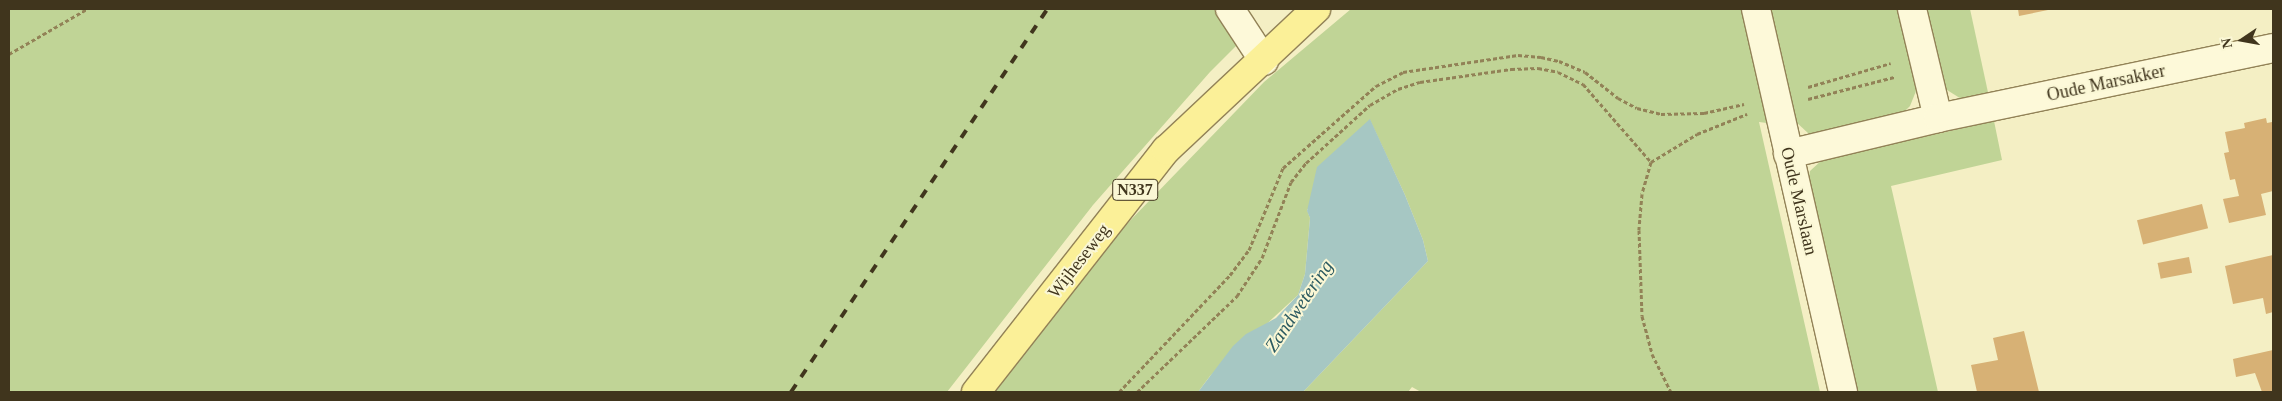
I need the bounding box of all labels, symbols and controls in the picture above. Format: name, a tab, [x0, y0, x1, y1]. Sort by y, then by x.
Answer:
north arrow	[2217, 15, 2267, 65]
text: N	[2218, 37, 2235, 50]
street label: Oude Marsakker	[2045, 60, 2167, 106]
street label: Oude Marslaan	[1776, 145, 1822, 257]
road number: N337	[1111, 176, 1159, 204]
street label: Wijheseweg	[1043, 220, 1115, 302]
water label: Zandwetering	[1260, 256, 1338, 356]

